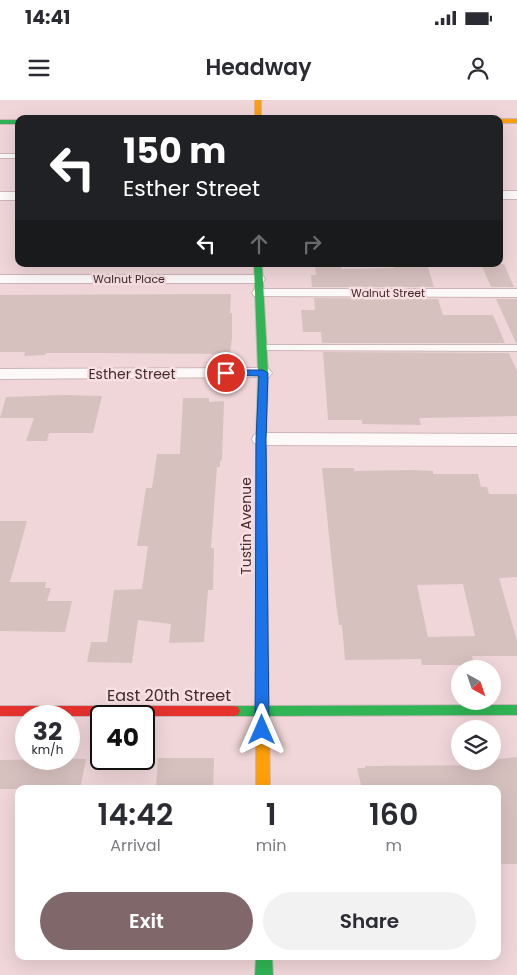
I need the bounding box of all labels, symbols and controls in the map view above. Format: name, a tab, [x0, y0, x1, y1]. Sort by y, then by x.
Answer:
text: 14:41	[25, 4, 70, 31]
text: Headway	[206, 52, 311, 83]
icon: menu	[25, 54, 53, 82]
icon: person	[464, 54, 492, 82]
text: 150 m	[123, 126, 226, 175]
icon: left	[40, 135, 105, 200]
text: Esther Street	[123, 173, 260, 204]
icon: left	[192, 230, 220, 258]
icon: ahead	[245, 230, 273, 258]
icon: right	[298, 230, 326, 258]
street label: Walnut Place	[93, 271, 165, 287]
street label: Walnut Street	[351, 285, 425, 301]
pin	[205, 352, 247, 394]
icon: arrive	[212, 359, 240, 387]
street label: Esther Street	[88, 364, 176, 384]
street label: Tustin Avenue	[236, 477, 256, 575]
north arrow	[451, 660, 501, 710]
map controls	[451, 660, 501, 770]
street label: East 20th Street	[107, 684, 231, 707]
position arrow	[235, 703, 287, 755]
speed limit sign: 40	[90, 705, 155, 770]
text: 32	[33, 714, 62, 749]
button: layers	[451, 720, 501, 770]
text: km/h	[32, 741, 63, 758]
text: 14:42	[98, 793, 173, 836]
text: 1	[266, 793, 277, 836]
text: 160	[369, 793, 418, 836]
text: Arrival	[110, 834, 161, 857]
text: min	[256, 834, 286, 857]
text: m	[385, 834, 402, 857]
button: Exit	[40, 892, 253, 950]
button: Share	[263, 892, 476, 950]

